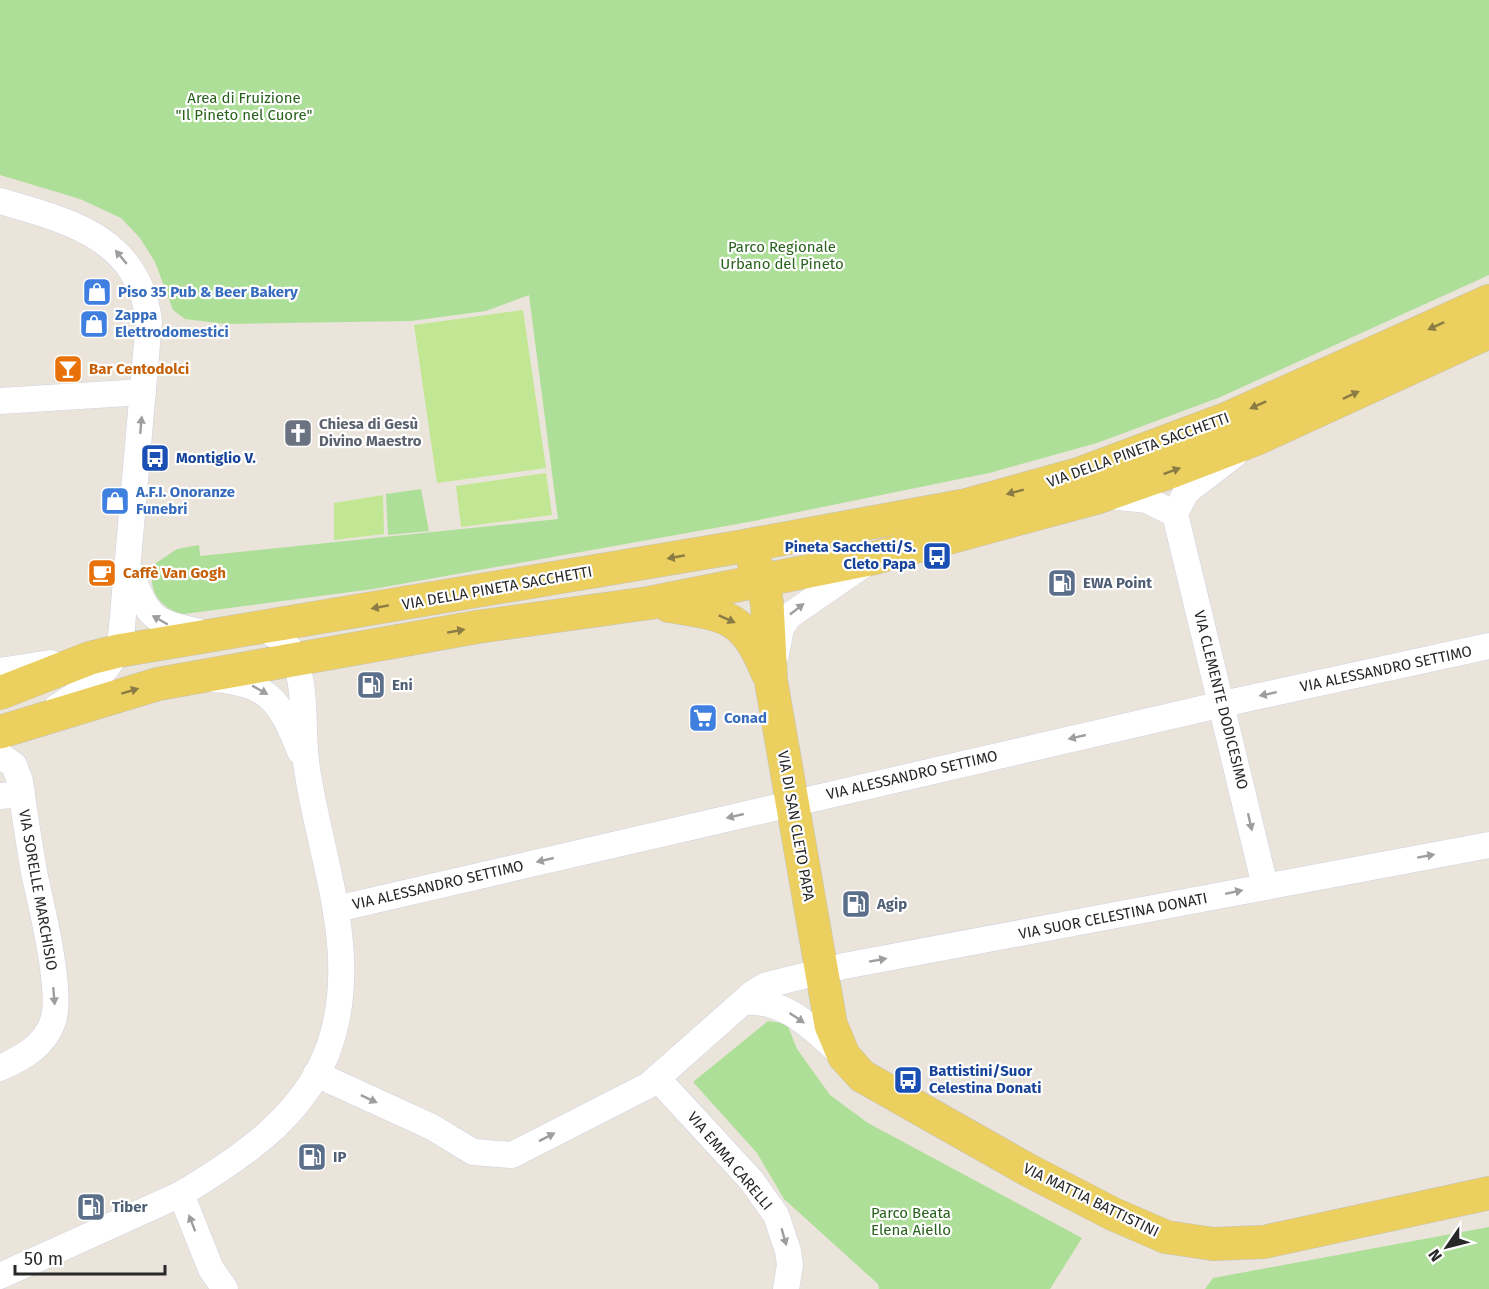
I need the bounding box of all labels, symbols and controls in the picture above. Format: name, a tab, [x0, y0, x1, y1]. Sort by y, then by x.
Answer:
park label: Area di Fruizione "Il Pineto nel Cuore"	[176, 89, 312, 124]
park label: Parco Regionale Urbano del Pineto	[720, 238, 844, 273]
one-way arrow	[114, 249, 127, 265]
shop icon: Piso 35 Pub & Beer Bakery	[81, 276, 113, 308]
place label: Piso 35 Pub & Beer Bakery	[118, 283, 298, 301]
place label: Zappa Elettrodomestici	[115, 306, 229, 341]
shop icon: Zappa Elettrodomestici	[78, 308, 110, 340]
one-way arrow	[1428, 322, 1445, 331]
bar icon: Bar Centodolci	[52, 353, 84, 385]
place label: Bar Centodolci	[89, 360, 189, 378]
one-way arrow	[1343, 390, 1361, 400]
one-way arrow	[1248, 400, 1266, 410]
street label: VIA DELLA PINETA SACCHETTI	[1044, 409, 1232, 491]
one-way arrow	[136, 415, 145, 434]
place label: Chiesa di Gesù Divino Maestro	[319, 415, 422, 450]
church icon: Chiesa di Gesù Divino Maestro	[282, 417, 314, 449]
bus stop icon: Montiglio V.	[139, 442, 171, 474]
place label: Montiglio V.	[176, 449, 256, 467]
one-way arrow	[1163, 466, 1181, 476]
place label: A.F.I. Onoranze Funebri	[135, 483, 235, 518]
shop icon: A.F.I. Onoranze Funebri	[99, 485, 131, 517]
one-way arrow	[1006, 488, 1024, 497]
place label: Pineta Sacchetti/S. Cleto Papa	[785, 538, 916, 573]
bus stop icon: Pineta Sacchetti/S. Cleto Papa	[921, 540, 953, 572]
one-way arrow	[666, 553, 685, 562]
cafe icon: Caffè Van Gogh	[86, 557, 118, 589]
street label: VIA DELLA PINETA SACCHETTI	[401, 562, 593, 614]
place label: Caffè Van Gogh	[123, 564, 226, 582]
fuel station icon: EWA Point	[1046, 567, 1078, 599]
place label: EWA Point	[1083, 574, 1152, 592]
one-way arrow	[370, 603, 389, 612]
one-way arrow	[790, 604, 805, 616]
street label: VIA CLEMENTE DODICESIMO	[1190, 609, 1252, 791]
one-way arrow	[151, 615, 168, 625]
one-way arrow	[718, 615, 736, 624]
one-way arrow	[446, 626, 465, 635]
street label: VIA ALESSANDRO SETTIMO	[1298, 642, 1474, 696]
fuel station icon: Eni	[355, 669, 387, 701]
place label: Eni	[392, 676, 413, 694]
one-way arrow	[252, 685, 269, 695]
one-way arrow	[121, 686, 139, 695]
one-way arrow	[1258, 690, 1277, 699]
supermarket icon: Conad	[687, 702, 719, 734]
place label: Conad	[724, 709, 767, 727]
one-way arrow	[1068, 733, 1087, 742]
street label: VIA ALESSANDRO SETTIMO	[825, 747, 999, 803]
street label: VIA DI SAN CLETO PAPA	[774, 749, 818, 903]
street label: VIA SORELLE MARCHISIO	[15, 808, 61, 972]
one-way arrow	[725, 811, 744, 821]
one-way arrow	[1246, 813, 1256, 831]
one-way arrow	[1417, 852, 1436, 861]
one-way arrow	[536, 856, 554, 866]
street label: VIA ALESSANDRO SETTIMO	[351, 857, 525, 913]
one-way arrow	[1225, 887, 1244, 896]
fuel station icon: Agip	[840, 888, 872, 920]
street label: VIA SUOR CELESTINA DONATI	[1017, 889, 1209, 943]
place label: Agip	[876, 895, 907, 913]
one-way arrow	[868, 955, 887, 964]
one-way arrow	[49, 987, 59, 1006]
one-way arrow	[789, 1013, 806, 1024]
place label: Battistini/Suor Celestina Donati	[929, 1062, 1041, 1097]
bus stop icon: Battistini/Suor Celestina Donati	[892, 1064, 924, 1096]
one-way arrow	[361, 1094, 378, 1103]
street label: VIA EMMA CARELLI	[684, 1108, 776, 1214]
one-way arrow	[539, 1132, 556, 1142]
fuel station icon: IP	[296, 1141, 328, 1173]
place label: IP	[333, 1148, 346, 1166]
street label: VIA MATTIA BATTISTINI	[1020, 1159, 1162, 1241]
fuel station icon: Tiber	[75, 1191, 107, 1223]
place label: Tiber	[112, 1198, 149, 1216]
park label: Parco Beata Elena Aiello	[871, 1204, 951, 1239]
one-way arrow	[187, 1214, 197, 1232]
north arrow	[1417, 1217, 1477, 1277]
one-way arrow	[780, 1228, 789, 1246]
scale bar	[15, 1238, 165, 1276]
text: N	[1424, 1246, 1446, 1265]
text: 50 m	[24, 1248, 63, 1270]

